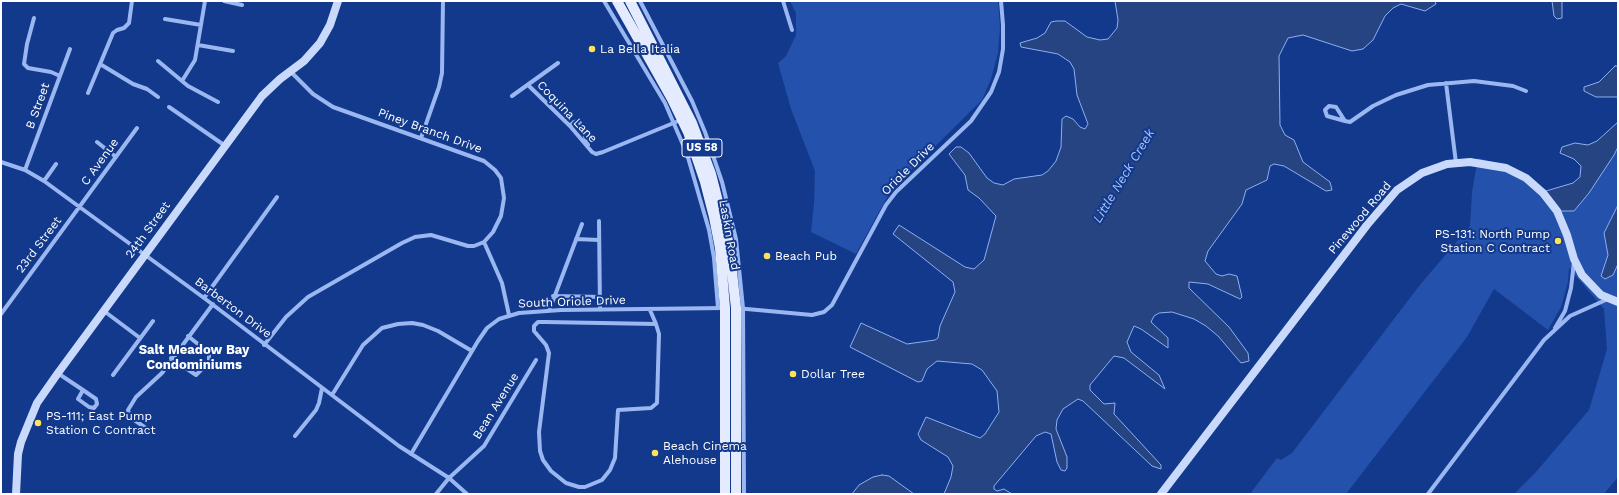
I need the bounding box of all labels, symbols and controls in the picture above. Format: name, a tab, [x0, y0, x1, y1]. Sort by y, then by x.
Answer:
place label: La Bella Italia	[600, 42, 680, 56]
marker: La Bella Italia	[587, 44, 597, 54]
street label: Coquina Lane	[534, 78, 600, 146]
street label: B Street	[23, 81, 53, 131]
street label: Piney Branch Drive	[376, 105, 484, 157]
water label: Little Neck Creek	[1090, 126, 1158, 226]
street label: C Avenue	[78, 136, 122, 188]
road number: US 58	[682, 139, 722, 157]
street label: Oriole Drive	[879, 140, 937, 198]
street label: Pinewood Road	[1326, 179, 1394, 257]
street label: 24th Street	[123, 199, 173, 261]
street label: Laskin Road	[716, 199, 742, 271]
street label: 23rd Street	[13, 214, 65, 276]
place label: PS-131: North Pump Station C Contract	[1435, 227, 1550, 255]
marker: PS-131: North Pump Station C Contract	[1553, 236, 1563, 246]
place label: Beach Pub	[775, 249, 837, 263]
marker: Beach Pub	[762, 251, 772, 261]
street label: Barberton Drive	[192, 275, 274, 341]
street label: South Oriole Drive	[518, 293, 626, 311]
district label: Salt Meadow Bay Condominiums	[139, 342, 249, 373]
place label: Dollar Tree	[801, 367, 865, 381]
marker: Dollar Tree	[788, 369, 798, 379]
street label: Bean Avenue	[470, 370, 522, 442]
place label: PS-111; East Pump Station C Contract	[46, 409, 156, 437]
marker: PS-111; East Pump Station C Contract	[33, 418, 43, 428]
place label: Beach Cinema Alehouse	[663, 439, 747, 467]
marker: Beach Cinema Alehouse	[650, 448, 660, 458]

